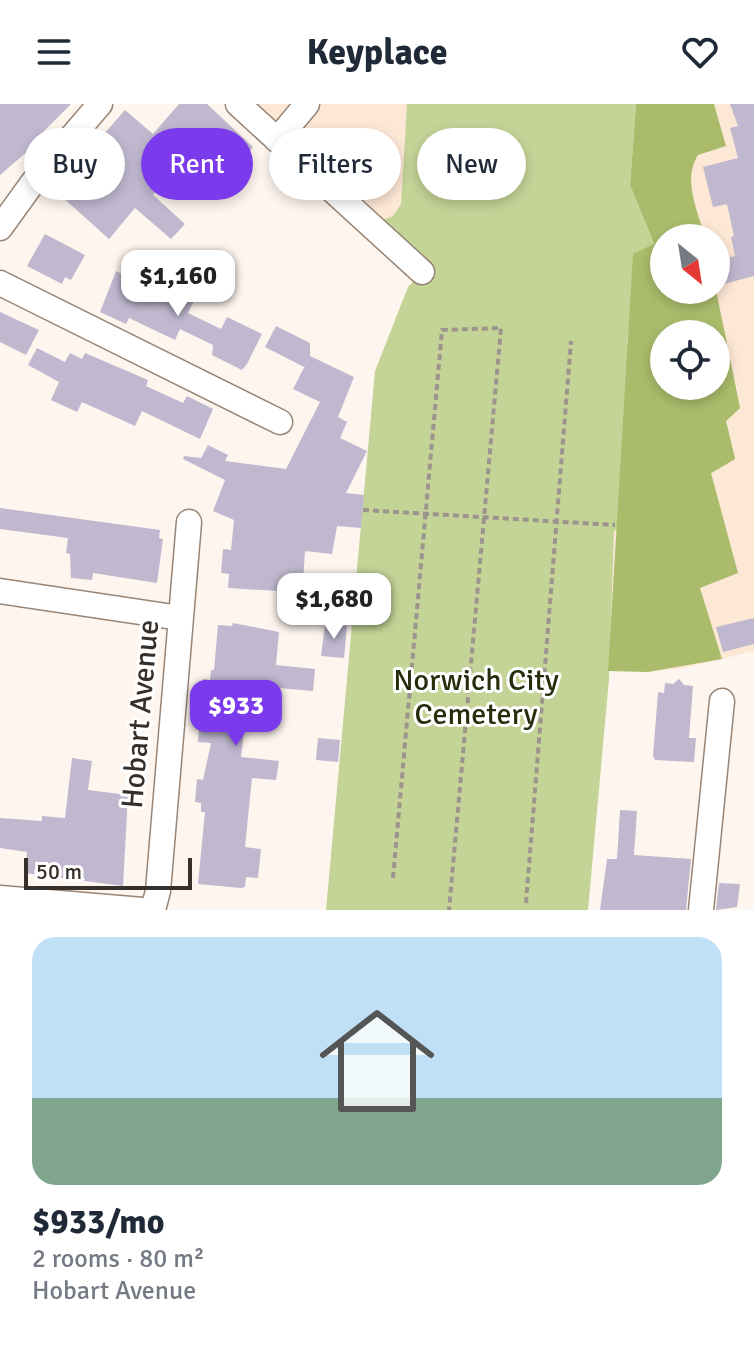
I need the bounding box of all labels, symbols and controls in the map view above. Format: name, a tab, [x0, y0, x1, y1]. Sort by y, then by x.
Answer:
icon: menu	[32, 30, 76, 74]
text: Keyplace	[306, 30, 448, 75]
icon: heart	[678, 30, 722, 74]
chip: Buy	[24, 128, 125, 200]
chip: Rent	[141, 128, 253, 200]
chip: Filters	[269, 128, 401, 200]
chip: New	[417, 128, 526, 200]
north arrow	[650, 224, 730, 304]
map controls	[650, 224, 730, 400]
pin: $1,160	[113, 250, 243, 318]
text: $1,160	[139, 260, 217, 292]
button: locate	[650, 320, 730, 400]
pin: $1,680	[269, 573, 399, 641]
text: $1,680	[295, 583, 373, 615]
street label: Hobart Avenue	[114, 618, 167, 810]
park label: Norwich City Cemetery	[393, 662, 559, 733]
pin: $933	[189, 680, 283, 748]
text: $933	[208, 690, 264, 722]
scale bar	[24, 854, 192, 890]
text: 50 m	[36, 858, 82, 885]
icon: home	[305, 989, 449, 1133]
text: $933/mo	[32, 1201, 165, 1243]
text: 2 rooms · 80 m²	[32, 1243, 205, 1275]
text: Hobart Avenue	[32, 1275, 196, 1307]

